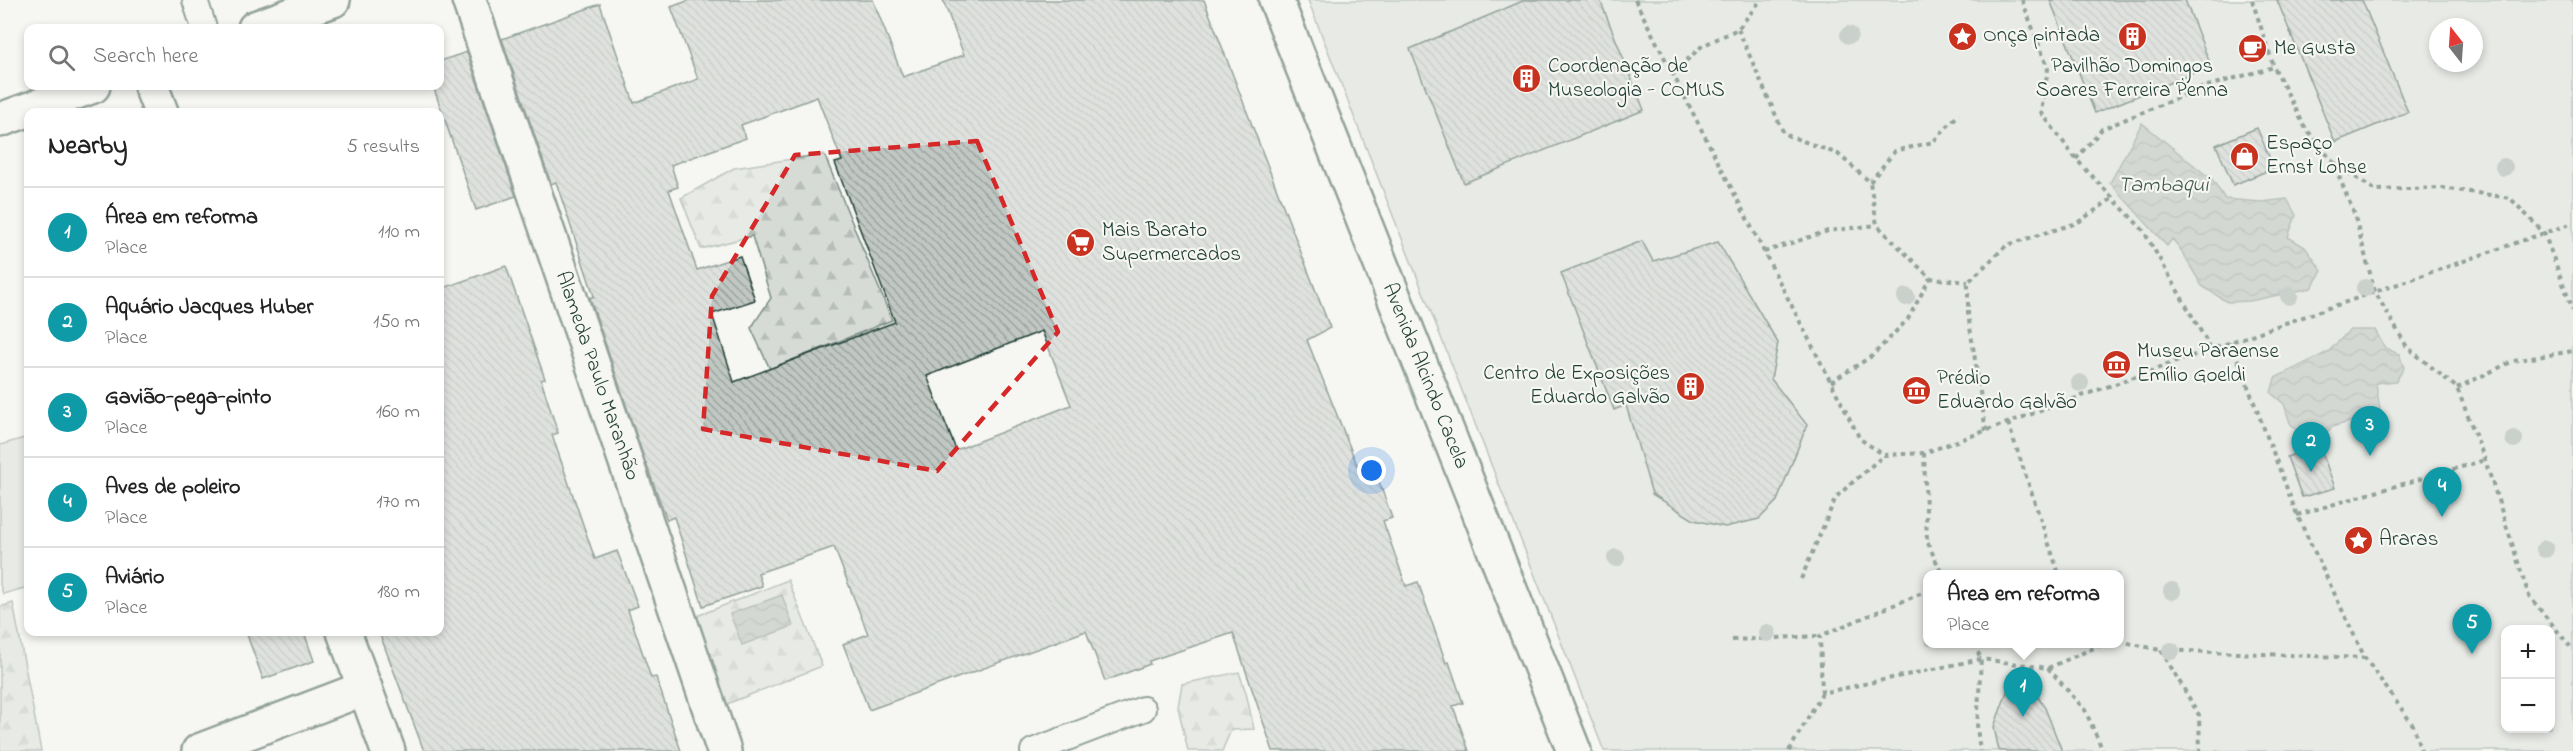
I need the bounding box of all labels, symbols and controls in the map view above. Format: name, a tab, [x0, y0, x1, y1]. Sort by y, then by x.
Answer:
north arrow	[2429, 18, 2483, 72]
place icon: Onça pintada	[1946, 20, 1978, 52]
building icon: Pavilhão Domingos Soares Ferreira Penna	[2116, 20, 2148, 52]
place label: Onça pintada	[1983, 21, 2100, 51]
search box	[24, 24, 444, 90]
cafe icon: Me Gusta	[2237, 33, 2269, 65]
place label: Me Gusta	[2274, 34, 2356, 64]
icon: search	[45, 41, 78, 74]
text: Search here	[93, 41, 198, 73]
place label: Coordenação de Museologia - COMUS	[1548, 52, 1725, 108]
place label: Pavilhão Domingos Soares Ferreira Penna	[2036, 52, 2228, 106]
building icon: Coordenação de Museologia - COMUS	[1511, 63, 1543, 95]
text: Nearby	[48, 128, 127, 166]
place label: Espaço Ernst Lohse	[2266, 129, 2367, 183]
text: 5 results	[347, 133, 420, 162]
shop icon: Espaço Ernst Lohse	[2229, 140, 2261, 172]
water label: Tambaqui	[2118, 170, 2210, 202]
text: Área em reforma	[105, 202, 258, 234]
place label: Mais Barato Supermercados	[1102, 216, 1241, 270]
text: 1	[64, 218, 71, 247]
text: 110 m	[378, 218, 420, 247]
supermarket icon: Mais Barato Supermercados	[1065, 227, 1097, 259]
text: Place	[105, 234, 147, 263]
street label: Alameda Paulo Maranhão	[547, 267, 647, 485]
street label: Avenida Alcindo Cacela	[1374, 279, 1476, 473]
text: Aquário Jacques Huber	[105, 292, 313, 324]
text: 2	[63, 308, 72, 337]
text: 150 m	[373, 308, 420, 337]
text: Place	[105, 324, 147, 353]
place label: Museu Paraense Emílio Goeldi	[2137, 337, 2280, 391]
museum icon: Museu Paraense Emílio Goeldi	[2100, 348, 2132, 380]
place label: Centro de Exposições Eduardo Galvão	[1483, 359, 1670, 413]
place label: Prédio Eduardo Galvão	[1937, 364, 2077, 418]
building icon: Centro de Exposições Eduardo Galvão	[1675, 370, 1707, 402]
museum icon: Prédio Eduardo Galvão	[1900, 375, 1932, 407]
text: Gavião-pega-pinto	[105, 382, 271, 414]
text: 3	[63, 398, 72, 427]
text: 160 m	[376, 398, 420, 427]
pin: 3	[2350, 406, 2390, 456]
text: Place	[105, 414, 147, 443]
pin: 2	[2292, 422, 2330, 472]
your location	[1357, 456, 1386, 485]
pin: 4	[2422, 468, 2462, 517]
text: Aves de poleiro	[105, 472, 241, 504]
text: 4	[63, 488, 72, 517]
text: 170 m	[376, 488, 420, 517]
text: Place	[105, 504, 147, 533]
place icon: Araras	[2342, 524, 2374, 556]
place label: Araras	[2379, 525, 2438, 555]
text: Aviário	[105, 562, 164, 594]
popup	[1923, 570, 2124, 648]
text: 5	[62, 578, 73, 607]
text: 180 m	[377, 578, 420, 607]
text: Área em reforma	[1947, 579, 2100, 611]
text: Place	[105, 594, 147, 623]
pin: 5	[2452, 604, 2492, 654]
text: Place	[1947, 611, 1989, 640]
map controls	[2501, 625, 2555, 733]
button: +	[2501, 625, 2555, 679]
pin: 1	[2004, 668, 2042, 717]
button: −	[2501, 679, 2555, 733]

